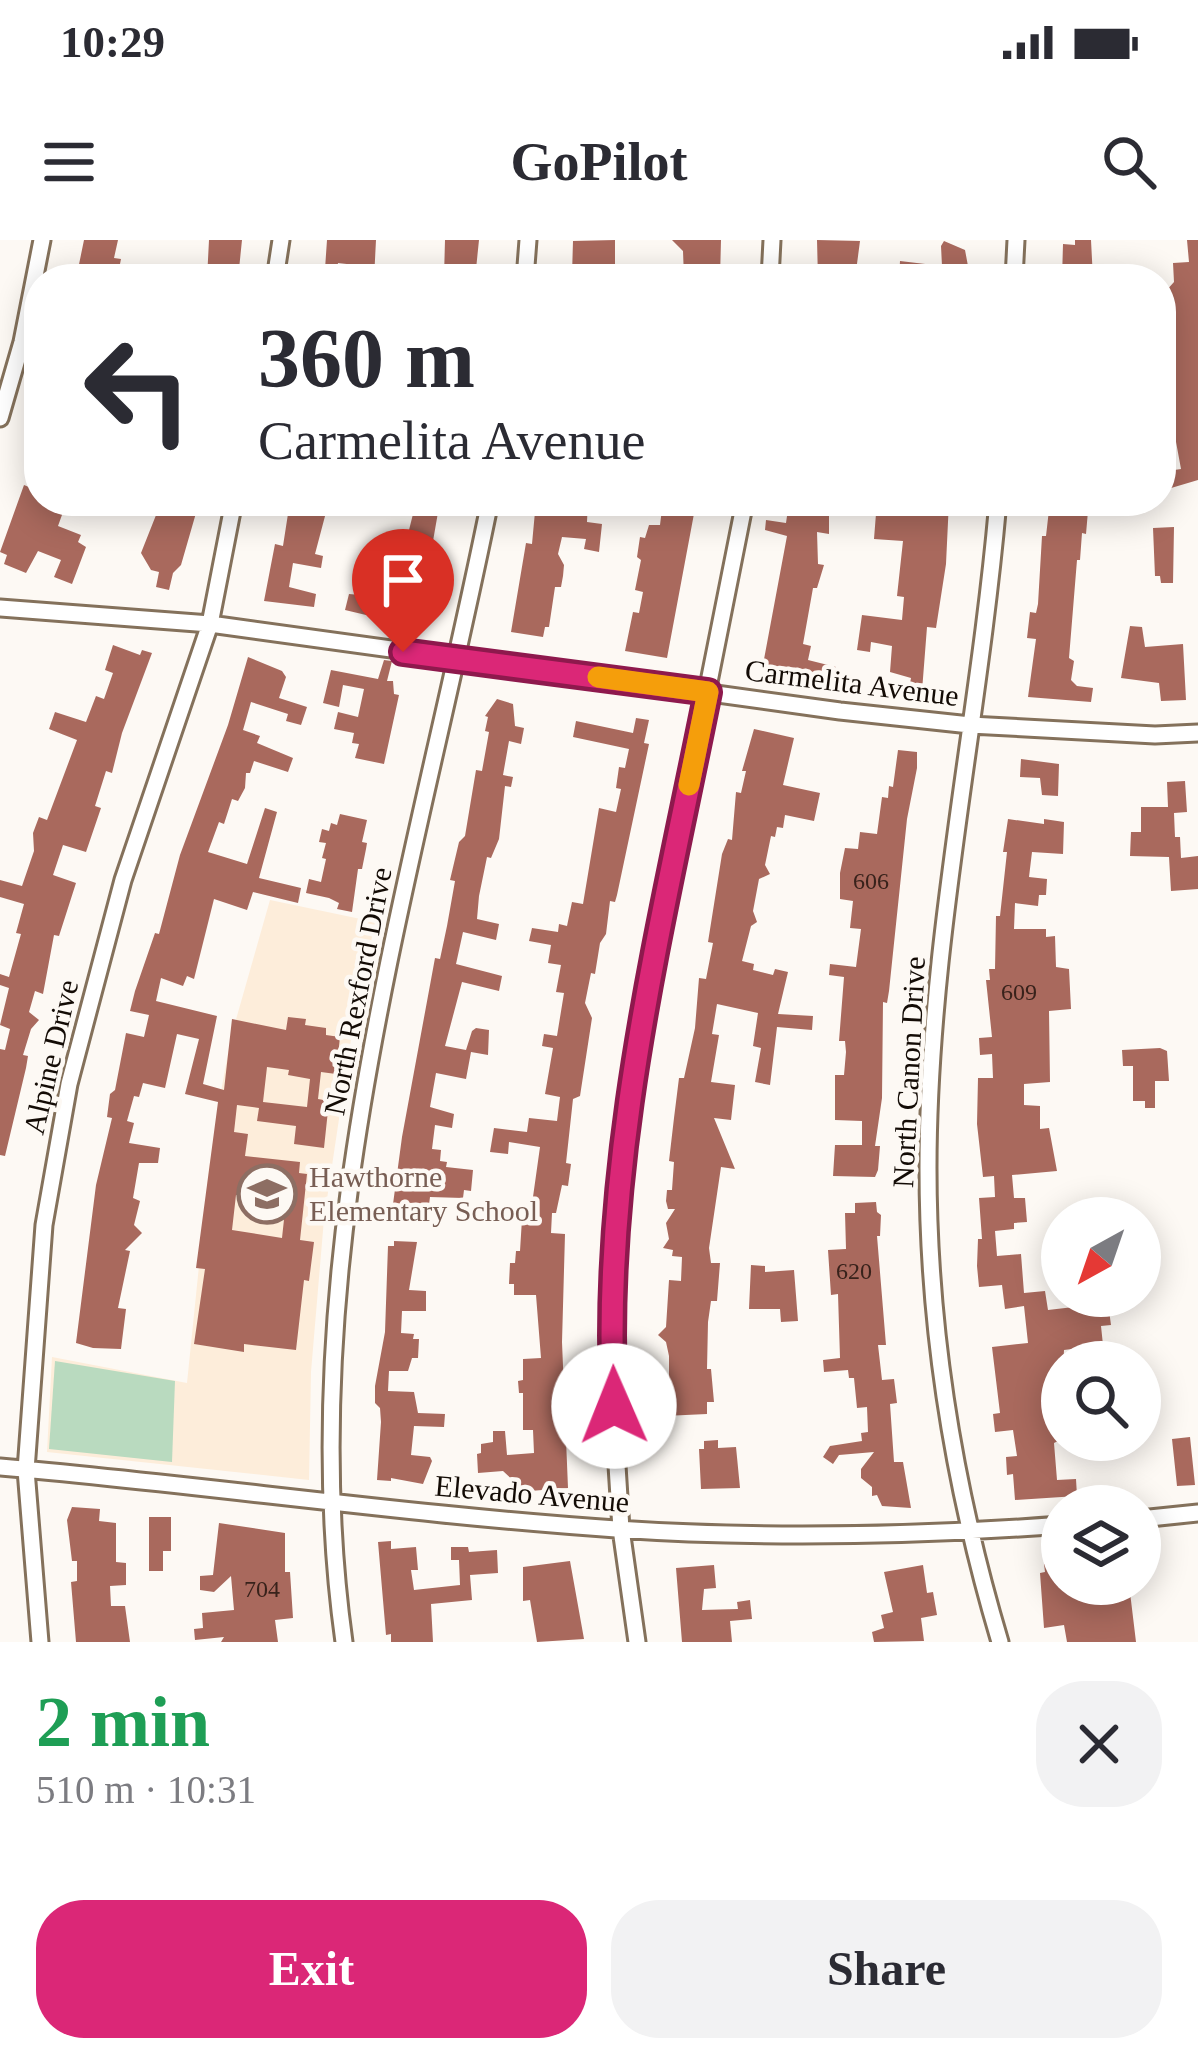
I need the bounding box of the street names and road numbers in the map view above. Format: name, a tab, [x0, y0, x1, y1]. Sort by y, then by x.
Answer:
street label: Carmelita Avenue	[743, 653, 961, 712]
street label: North Rexford Drive	[317, 864, 398, 1118]
street label: North Canon Drive	[886, 955, 931, 1188]
street label: Alpine Drive	[17, 976, 84, 1137]
street label: Elevado Avenue	[433, 1469, 631, 1518]

